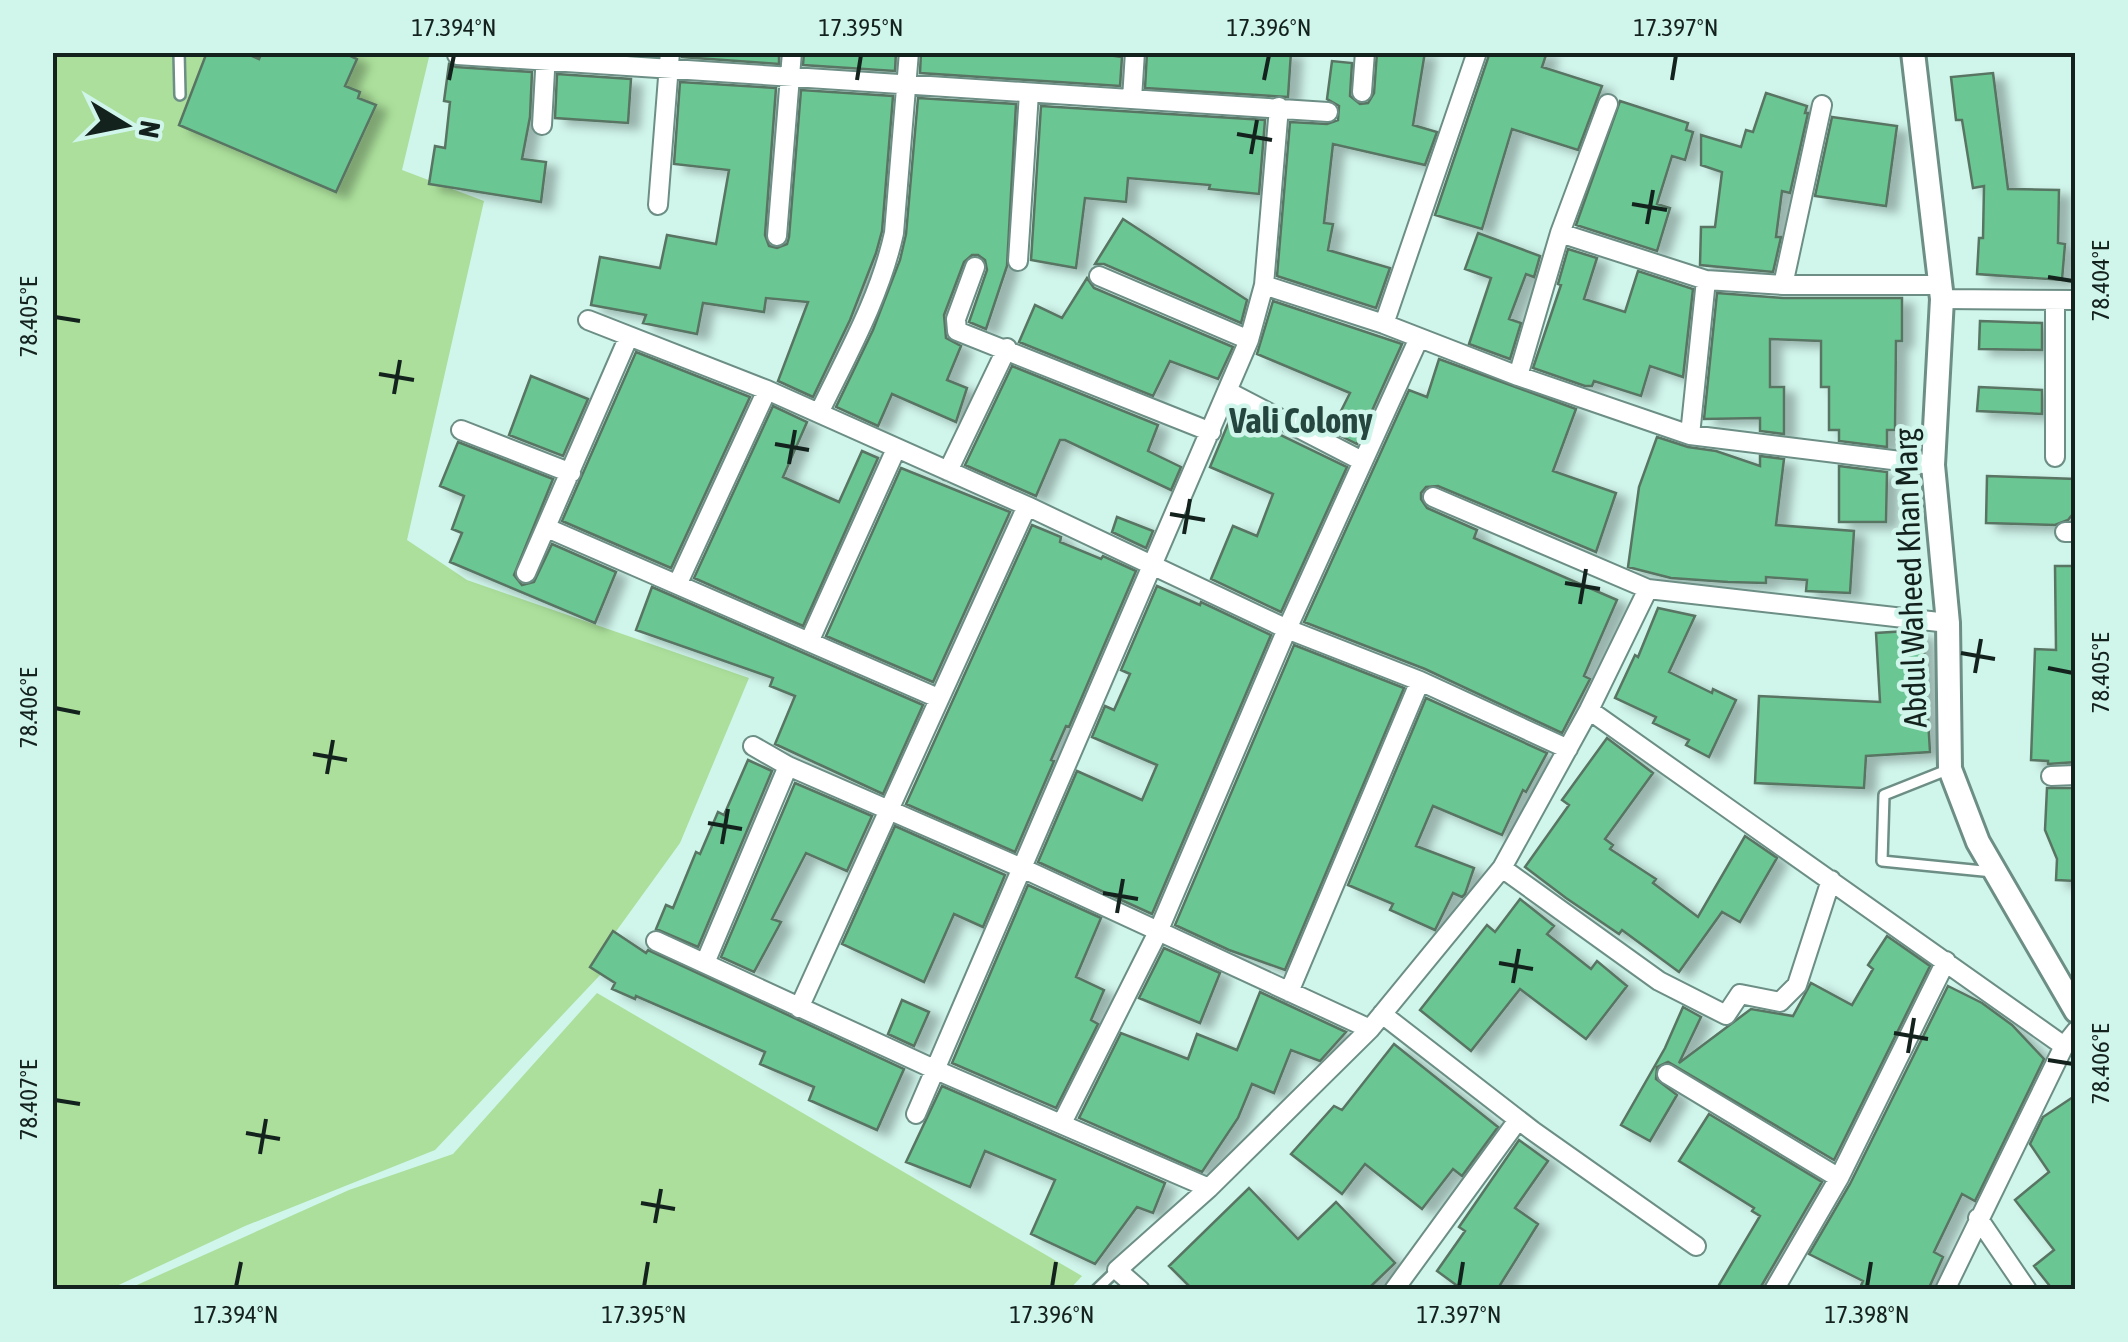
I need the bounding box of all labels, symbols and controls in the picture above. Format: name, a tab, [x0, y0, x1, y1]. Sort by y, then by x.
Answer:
text: 17.394°N	[412, 13, 496, 41]
text: 17.395°N	[819, 13, 903, 41]
text: 17.396°N	[1227, 13, 1311, 41]
text: 17.397°N	[1634, 13, 1718, 41]
north arrow	[75, 75, 175, 175]
text: N	[132, 118, 167, 140]
text: 78.404°E	[2086, 240, 2114, 321]
text: 78.405°E	[14, 276, 42, 357]
district label: Vali Colony	[1228, 400, 1373, 440]
street label: Abdul Waheed Khan Marg	[1886, 427, 1934, 728]
text: 78.405°E	[2086, 632, 2114, 713]
text: 78.406°E	[14, 667, 42, 748]
text: 78.406°E	[2086, 1023, 2114, 1104]
text: 78.407°E	[14, 1059, 42, 1140]
text: 17.394°N	[194, 1300, 278, 1328]
text: 17.395°N	[602, 1300, 686, 1328]
text: 17.396°N	[1010, 1300, 1094, 1328]
text: 17.397°N	[1417, 1300, 1501, 1328]
text: 17.398°N	[1825, 1300, 1909, 1328]

